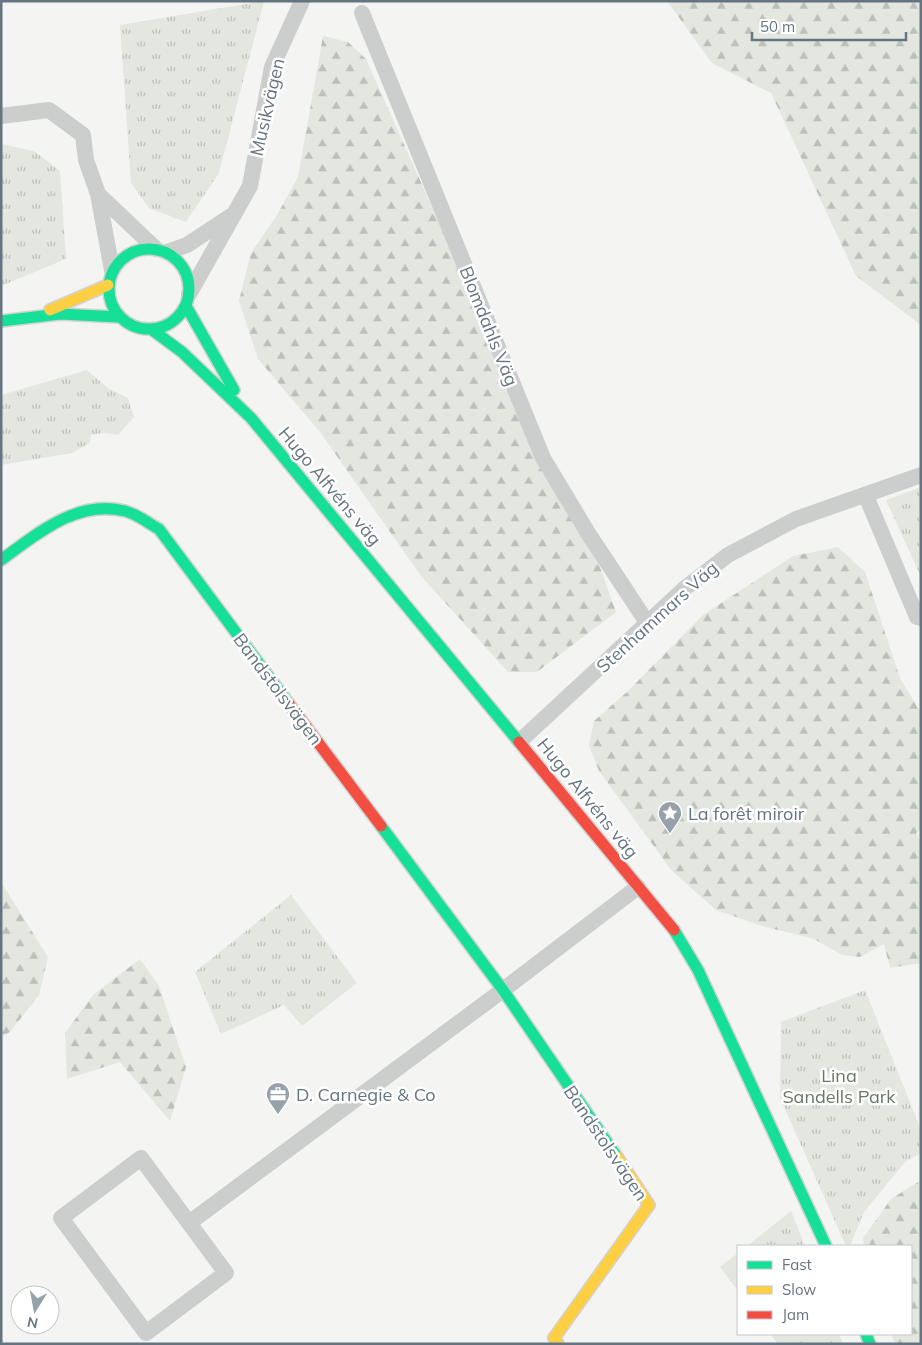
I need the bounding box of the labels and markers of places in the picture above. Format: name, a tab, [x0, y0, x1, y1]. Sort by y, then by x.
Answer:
place icon: La forêt miroir	[657, 800, 683, 834]
place label: La forêt miroir	[688, 802, 805, 825]
office icon: D. Carnegie & Co	[265, 1081, 291, 1115]
place label: D. Carnegie & Co	[296, 1083, 436, 1106]

